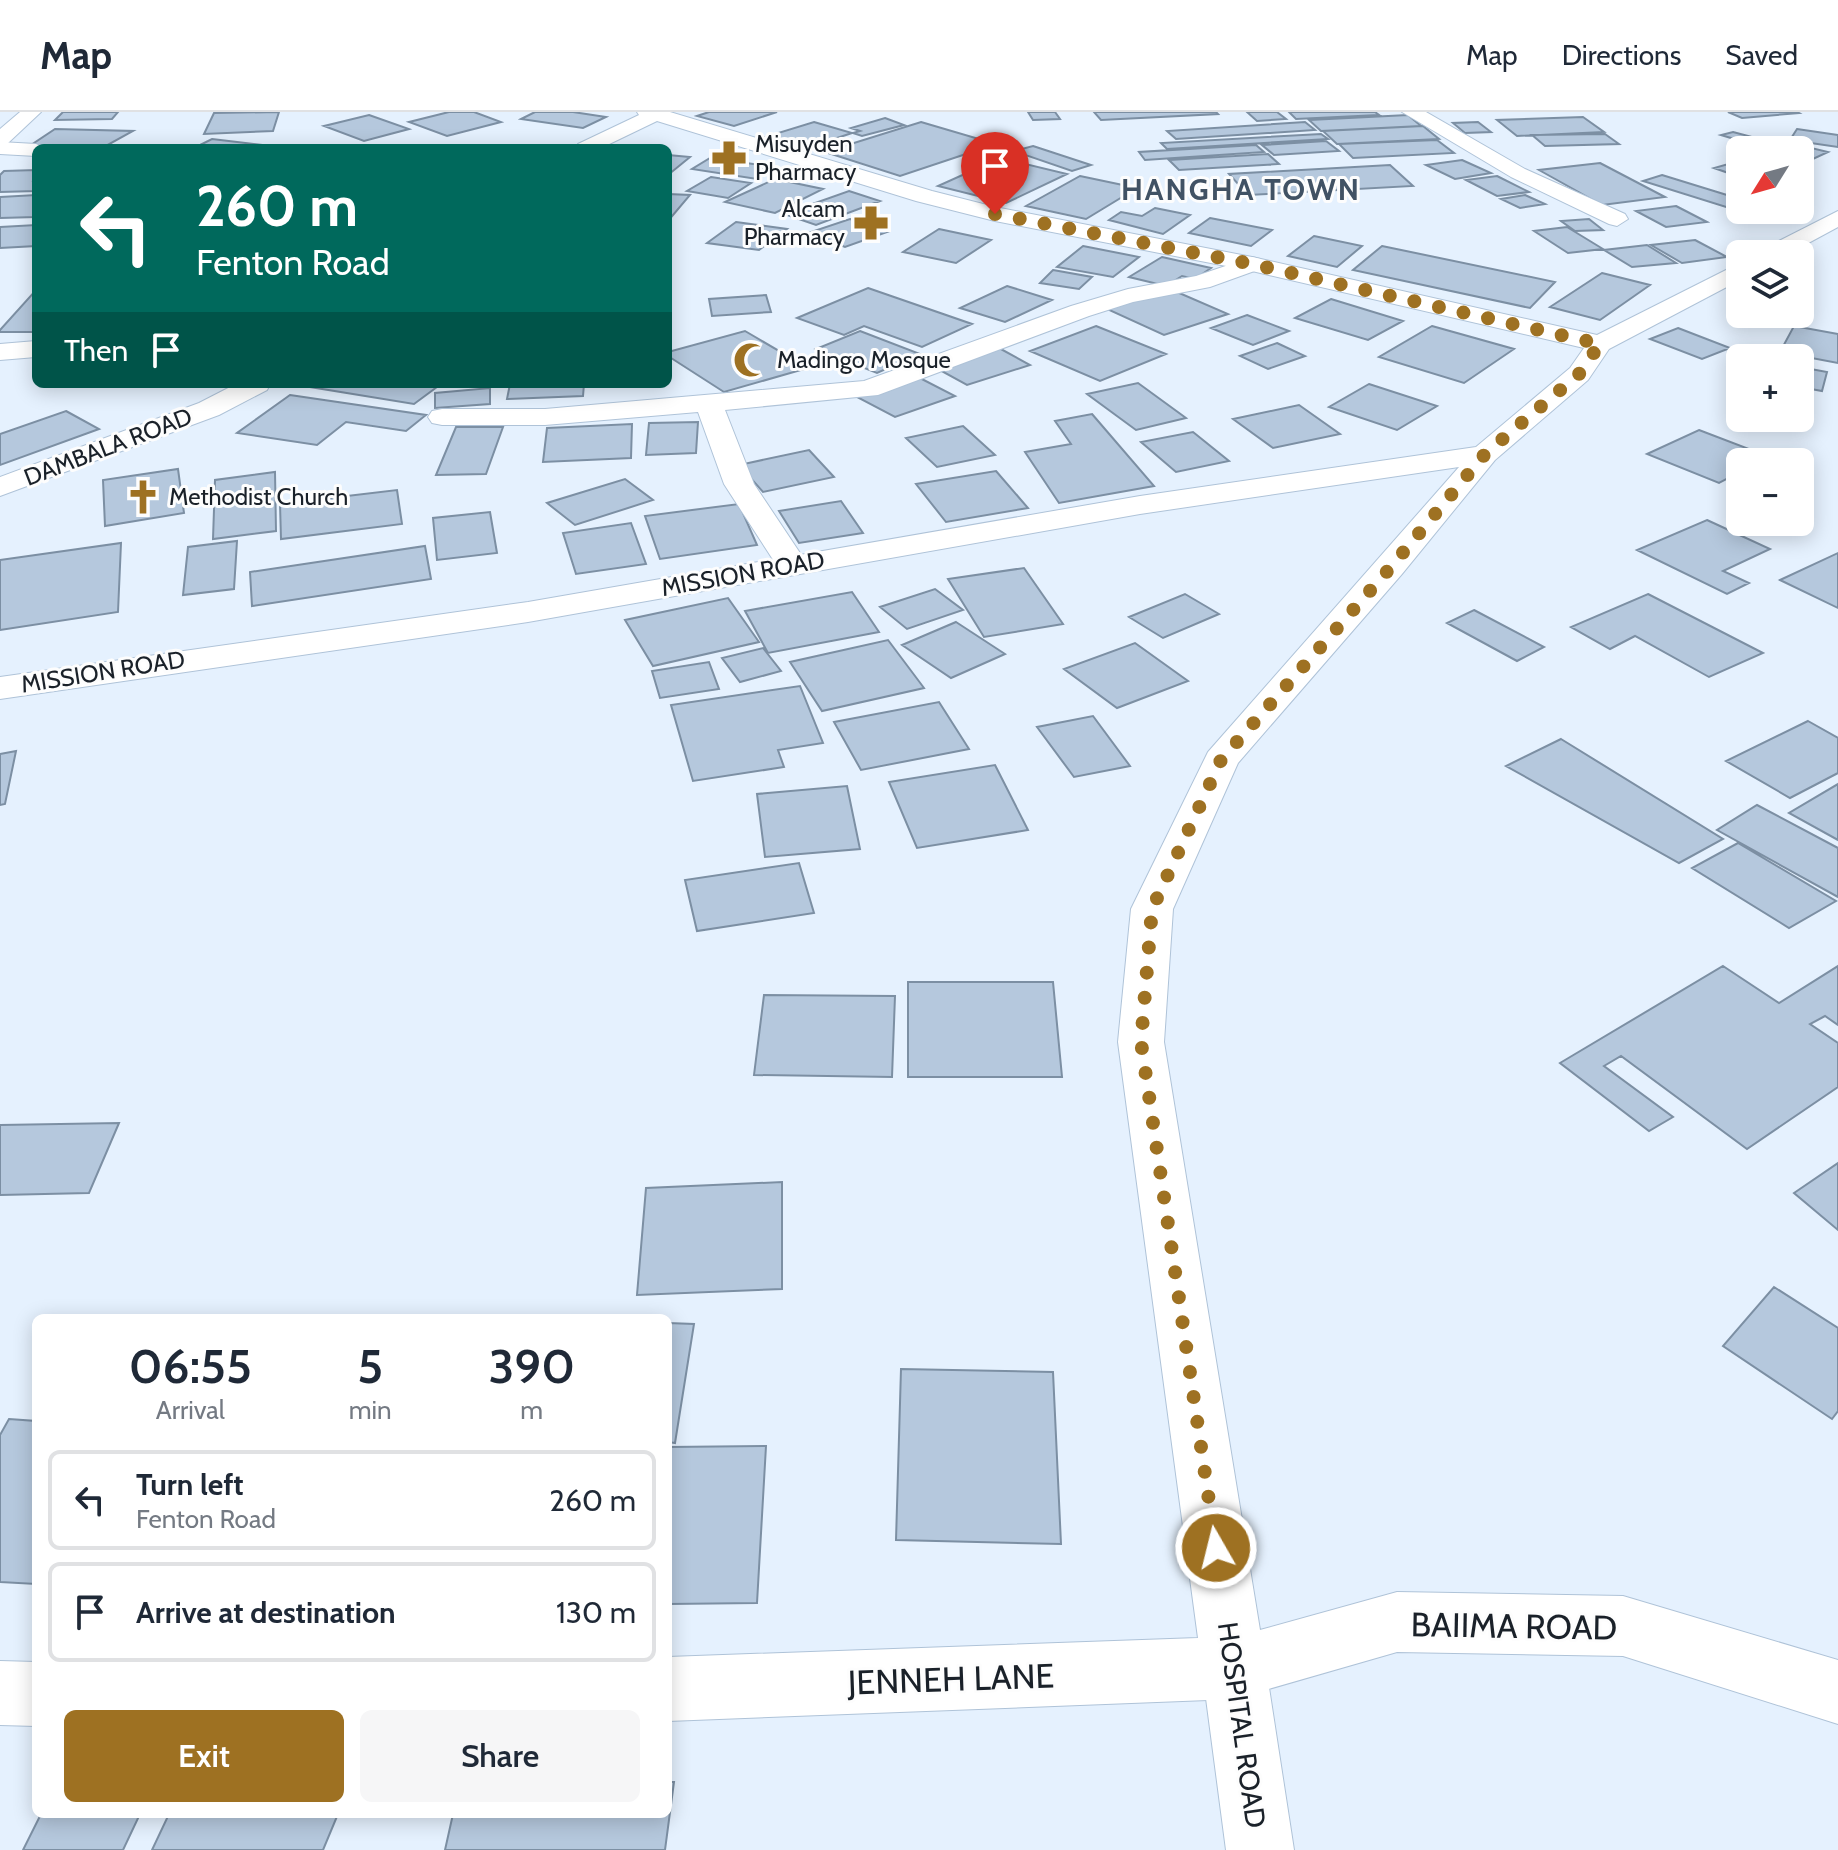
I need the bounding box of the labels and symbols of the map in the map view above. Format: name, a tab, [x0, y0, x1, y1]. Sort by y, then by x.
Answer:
place label: Misuyden Pharmacy	[755, 129, 856, 186]
pin	[961, 132, 1029, 214]
north arrow	[1726, 136, 1814, 224]
pharmacy icon: Misuyden Pharmacy	[710, 139, 748, 177]
district label: HANGHA TOWN	[1121, 171, 1361, 208]
place label: Alcam Pharmacy	[744, 194, 845, 251]
pharmacy icon: Alcam Pharmacy	[852, 204, 890, 242]
mosque icon: Madingo Mosque	[732, 341, 770, 379]
place label: Madingo Mosque	[777, 345, 951, 374]
street label: DAMBALA ROAD	[20, 401, 196, 492]
church icon: Methodist Church	[124, 478, 162, 516]
place label: Methodist Church	[169, 482, 348, 511]
street label: MISSION ROAD	[659, 545, 827, 602]
street label: MISSION ROAD	[19, 644, 187, 699]
position arrow	[1174, 1506, 1258, 1590]
street label: BAIIMA ROAD	[1410, 1603, 1618, 1649]
street label: HOSPITAL ROAD	[1211, 1620, 1273, 1830]
street label: JENNEH LANE	[846, 1654, 1055, 1704]

